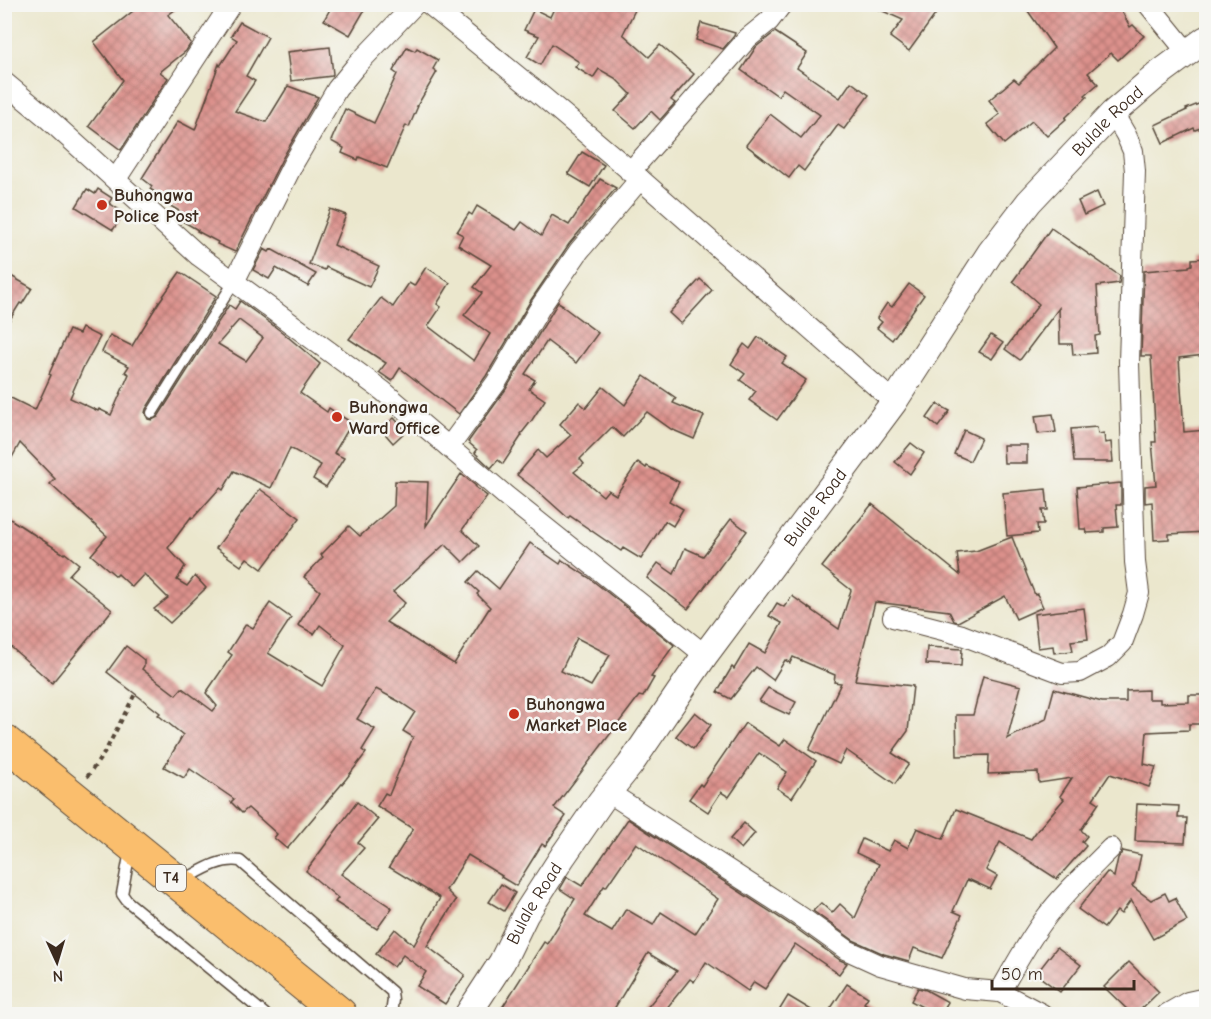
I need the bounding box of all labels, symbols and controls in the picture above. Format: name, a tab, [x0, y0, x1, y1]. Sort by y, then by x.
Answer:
street label: Bulale Road	[1067, 81, 1147, 160]
place label: Buhongwa Police Post	[114, 185, 199, 227]
marker: Buhongwa Police Post	[95, 198, 109, 212]
place label: Buhongwa Ward Office	[349, 397, 440, 439]
marker: Buhongwa Ward Office	[330, 410, 344, 424]
street label: Bulale Road	[779, 465, 851, 550]
place label: Buhongwa Market Place	[526, 694, 627, 736]
marker: Buhongwa Market Place	[507, 707, 521, 721]
street label: Bulale Road	[502, 859, 566, 948]
road number: T4	[156, 865, 186, 891]
north arrow	[27, 932, 87, 992]
scale bar	[992, 953, 1134, 991]
text: 50 m	[1001, 964, 1043, 985]
text: N	[52, 967, 64, 985]

